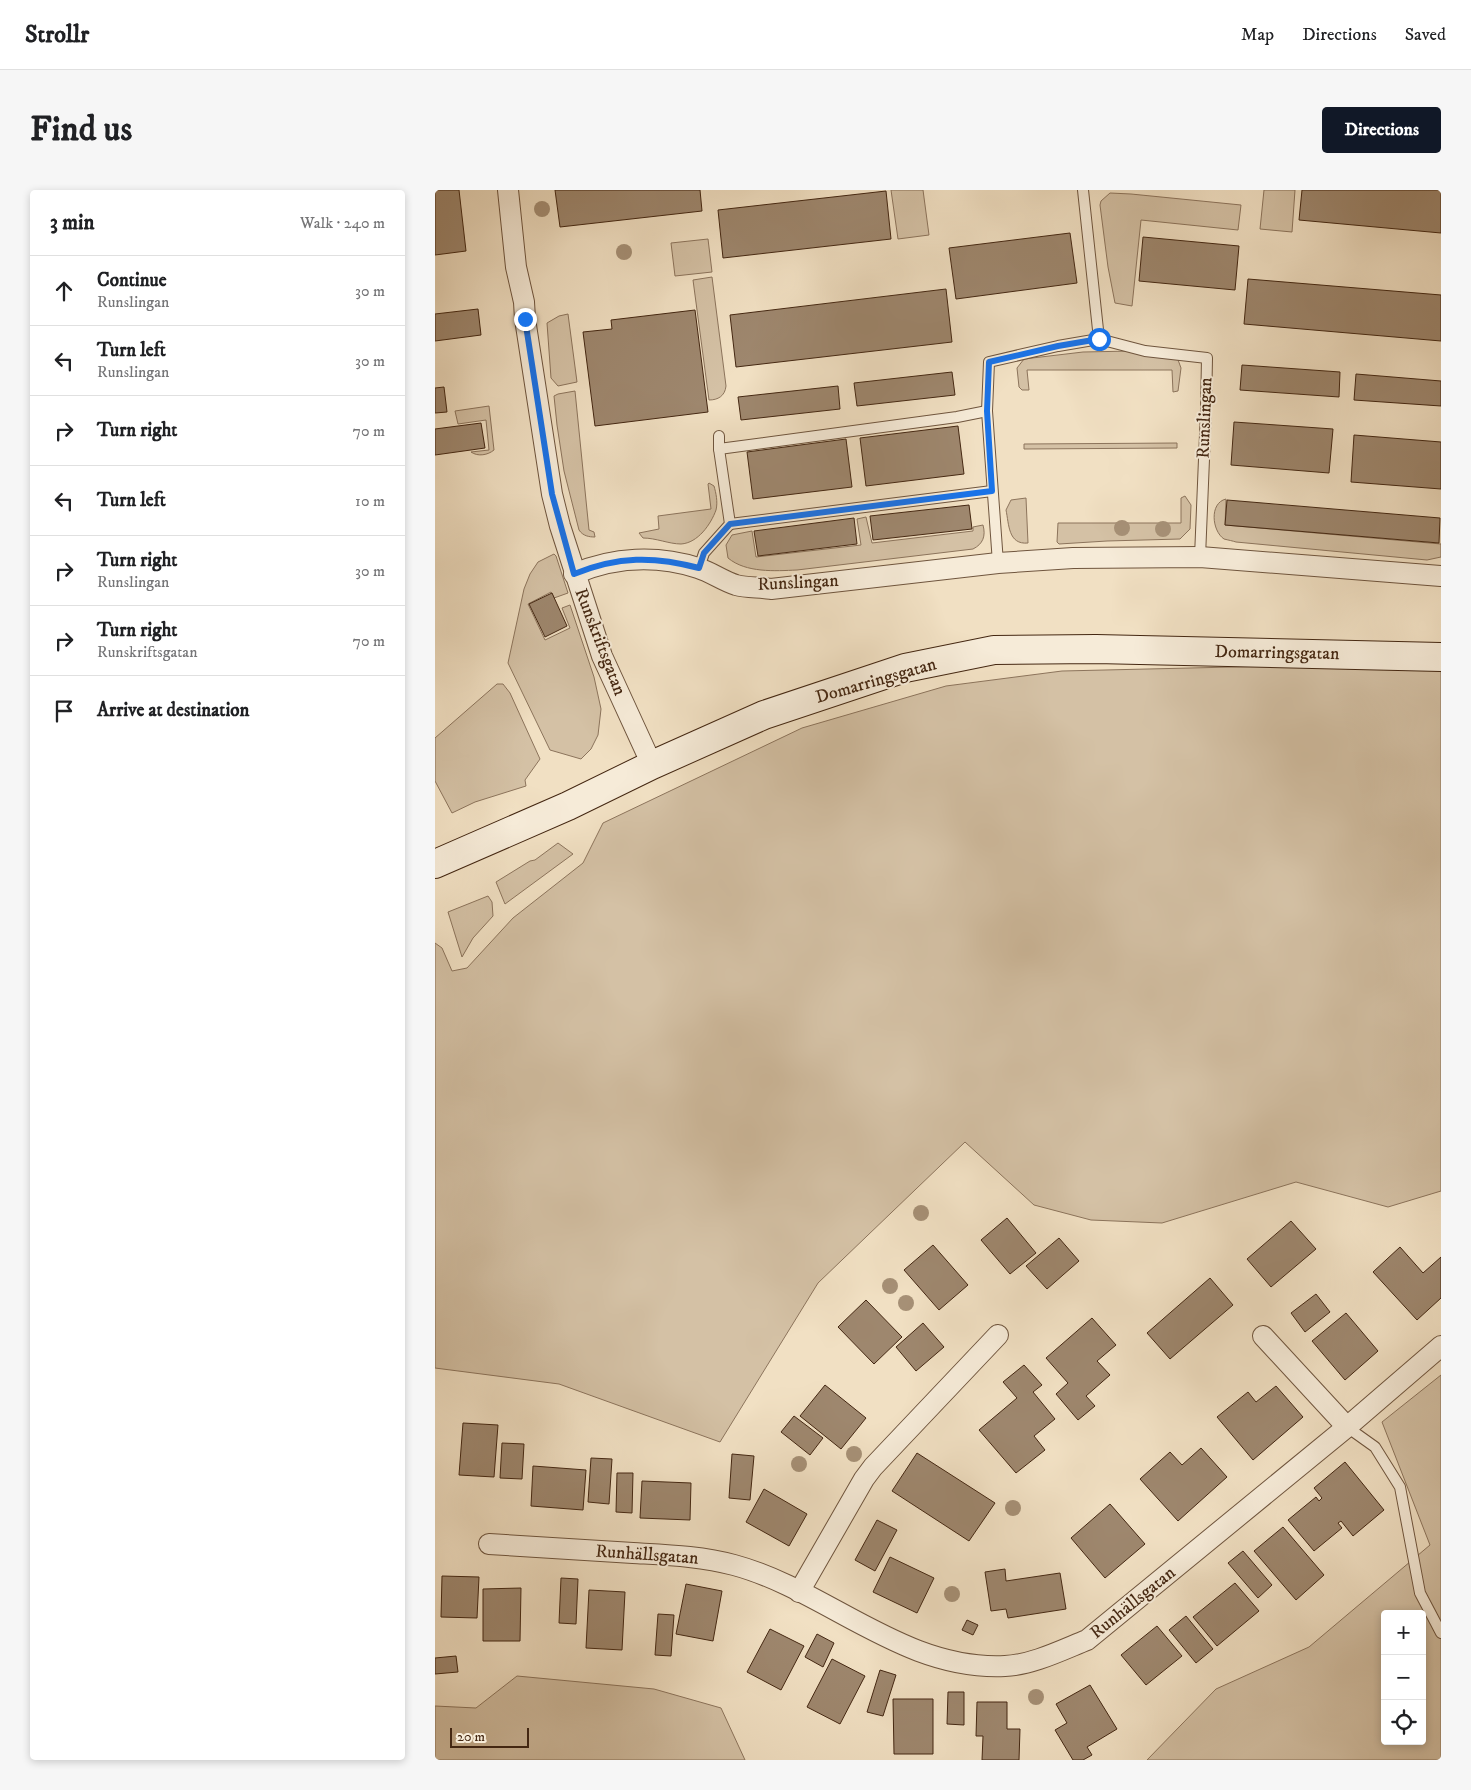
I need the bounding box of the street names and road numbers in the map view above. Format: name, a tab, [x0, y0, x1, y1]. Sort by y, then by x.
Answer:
street label: Runslingan	[1193, 376, 1217, 459]
street label: Runslingan	[757, 570, 840, 596]
street label: Runskriftsgatan	[569, 585, 631, 699]
street label: Domarringsgatan	[1214, 641, 1340, 665]
street label: Domarringsgatan	[813, 653, 940, 709]
street label: Runhällsgatan	[595, 1540, 700, 1570]
street label: Runhällsgatan	[1086, 1562, 1180, 1644]

